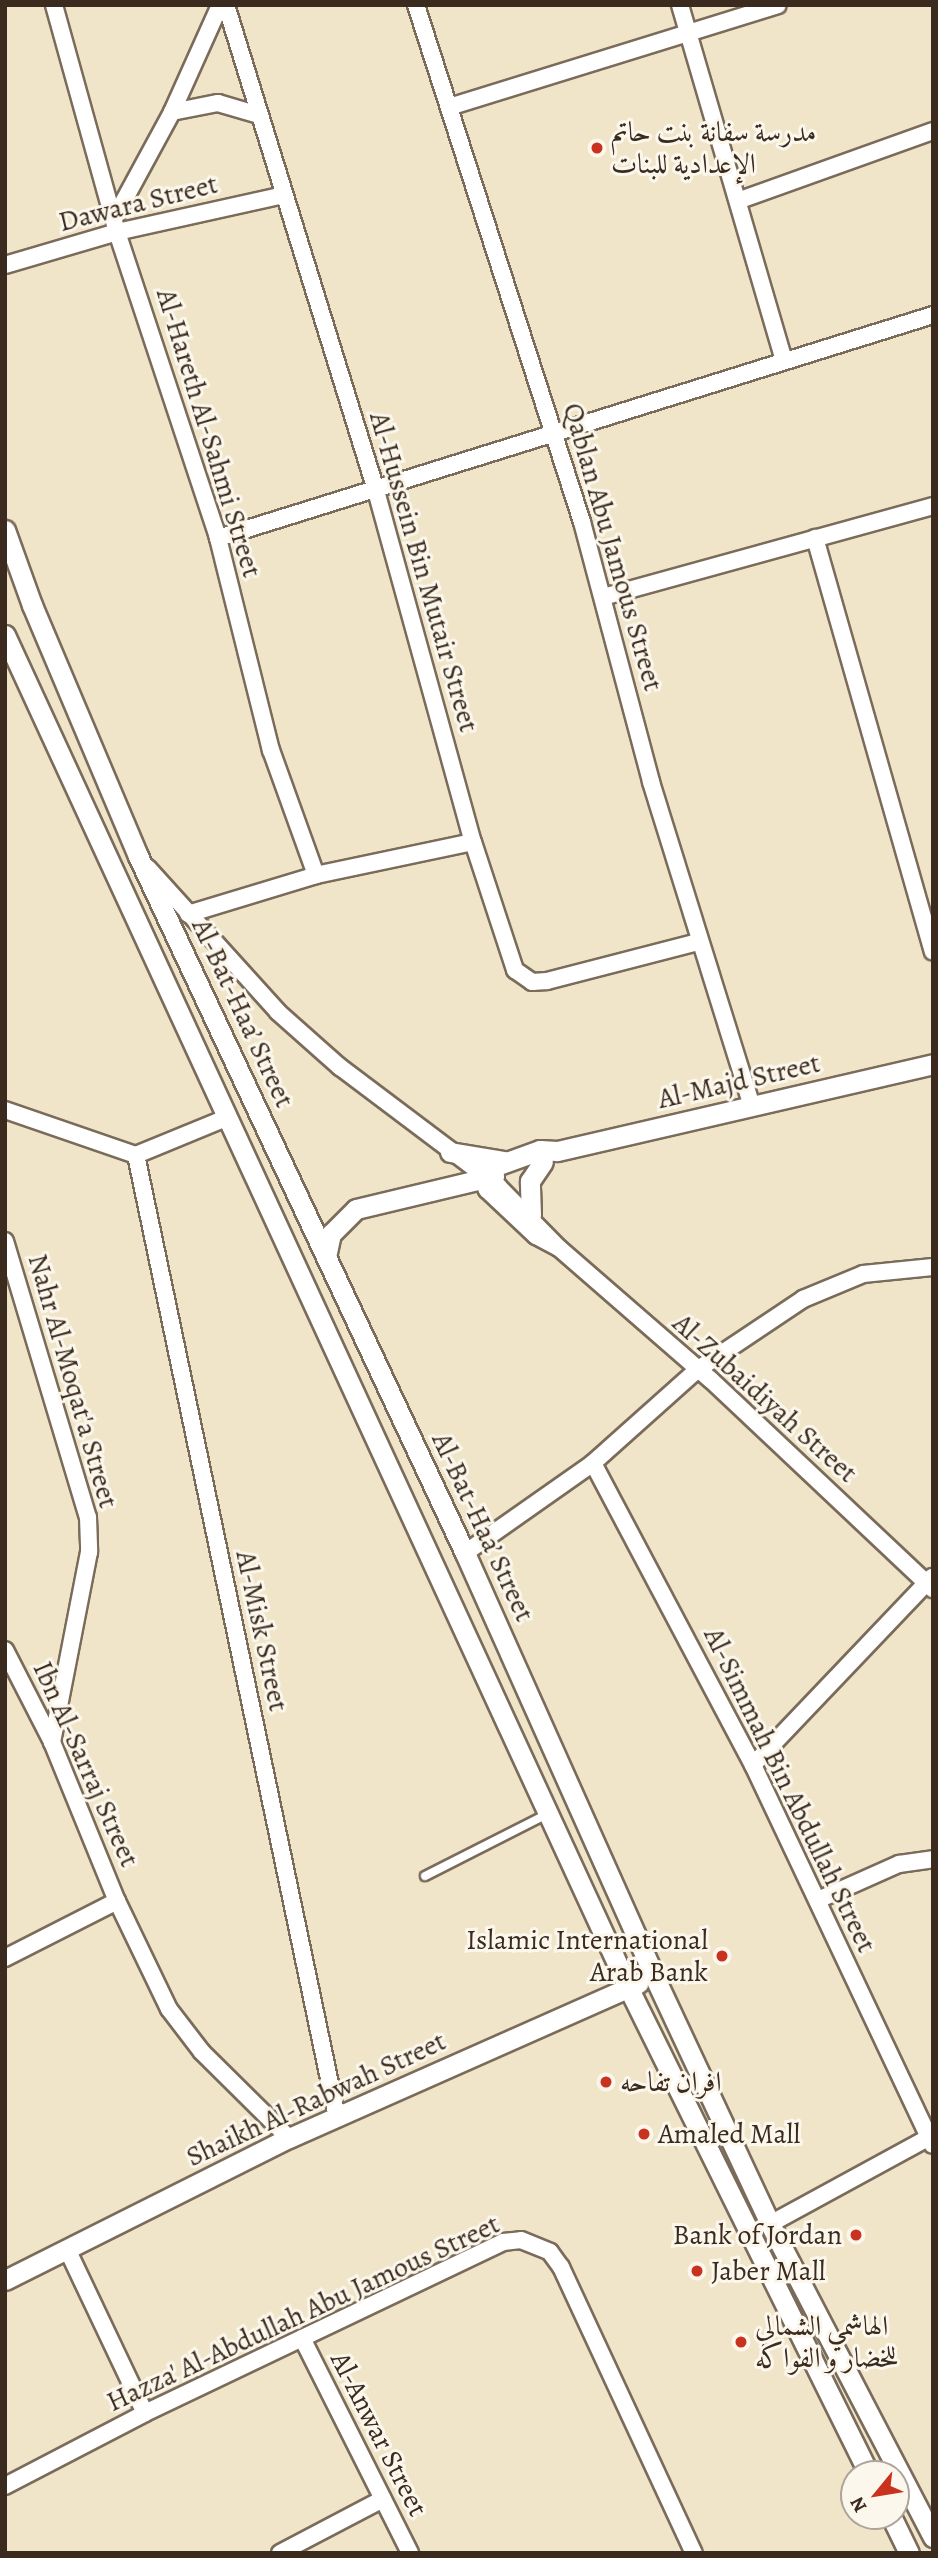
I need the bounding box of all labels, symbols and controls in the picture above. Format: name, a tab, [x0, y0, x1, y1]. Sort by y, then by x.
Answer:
place label: مدرسة سفانة بنت حاتم الإعدادية للبنات	[611, 115, 816, 181]
marker: مدرسة سفانة بنت حاتم الإعدادية للبنات	[589, 140, 605, 156]
street label: Dawara Street	[55, 167, 221, 239]
street label: Al-Hareth Al-Sahmi Street	[149, 285, 269, 581]
street label: Qablan Abu Jamous Street	[556, 399, 670, 695]
street label: Al-Hussein Bin Mutair Street	[362, 408, 486, 736]
street label: Al-Bat-Haa’ Street	[184, 913, 302, 1113]
street label: Al-Majd Street	[655, 1046, 823, 1116]
street label: Nahr Al-Moqat'a Street	[21, 1250, 125, 1512]
street label: Al-Zubaidiyah Street	[666, 1306, 864, 1490]
street label: Al-Bat-Haa’ Street	[424, 1427, 542, 1627]
street label: Al-Misk Street	[229, 1548, 295, 1714]
street label: Al-Simmah Bin Abdullah Street	[697, 1622, 883, 1958]
street label: Ibn Al-Sarraj Street	[26, 1656, 146, 1872]
place label: Islamic International Arab Bank	[466, 1923, 708, 1989]
marker: Islamic International Arab Bank	[714, 1948, 730, 1964]
street label: Shaikh Al-Rabwah Street	[181, 2024, 451, 2174]
place label: افران تفاحه	[620, 2065, 721, 2099]
marker: افران تفاحه	[598, 2074, 614, 2090]
place label: Amaled Mall	[658, 2117, 800, 2151]
marker: Amaled Mall	[636, 2126, 652, 2142]
street label: Hazza' Al-Abdullah Abu Jamous Street	[101, 2207, 505, 2419]
place label: Bank of Jordan	[673, 2218, 842, 2252]
marker: Bank of Jordan	[848, 2227, 864, 2243]
place label: Jaber Mall	[711, 2254, 826, 2288]
marker: Jaber Mall	[689, 2263, 705, 2279]
place label: الهاشمي الشمالي للخضار و الفواكه	[755, 2309, 898, 2375]
marker: الهاشمي الشمالي للخضار و الفواكه	[733, 2334, 749, 2350]
street label: Al-Anwar Street	[323, 2346, 435, 2522]
north arrow	[840, 2460, 910, 2530]
text: N	[844, 2492, 873, 2517]

